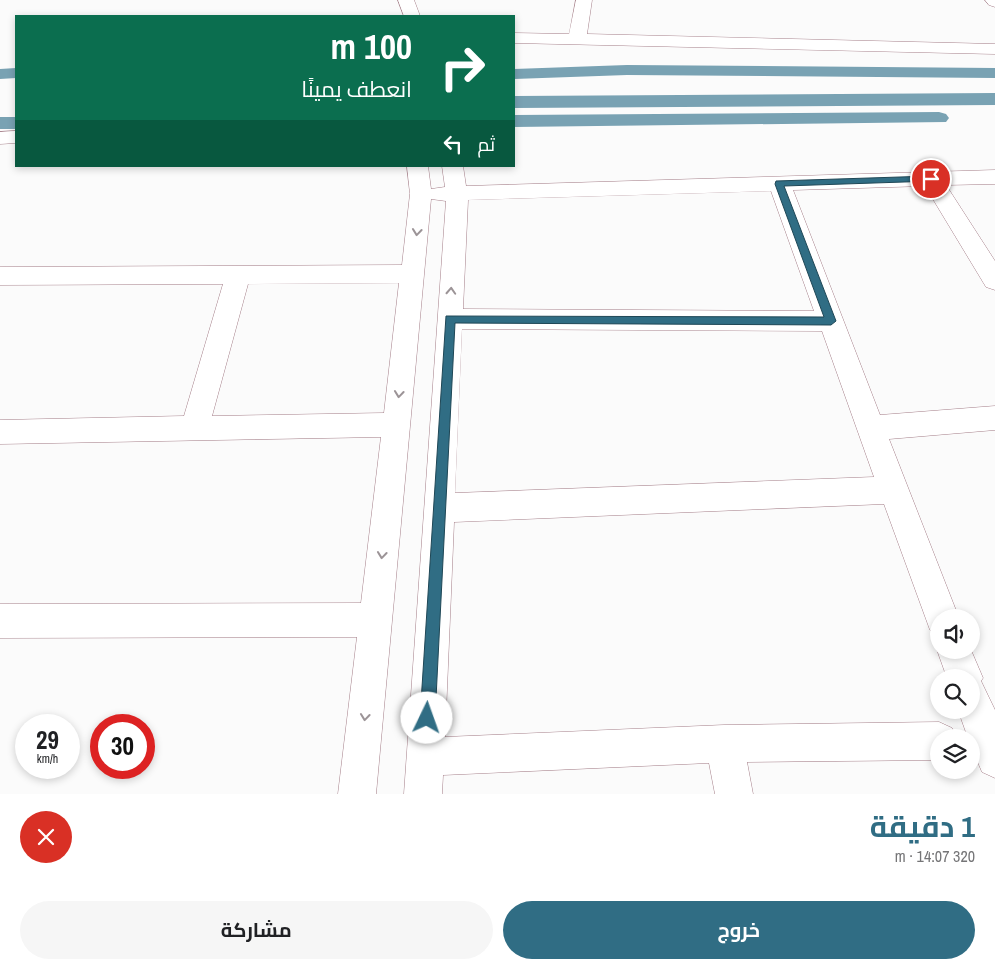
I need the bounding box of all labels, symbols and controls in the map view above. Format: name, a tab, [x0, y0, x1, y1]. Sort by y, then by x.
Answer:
text: 100 m	[331, 23, 412, 70]
icon: right	[430, 35, 495, 100]
text: انعطف يمينًا	[301, 74, 412, 104]
icon: left	[439, 130, 467, 158]
text: ثم	[477, 131, 495, 157]
pin	[910, 158, 952, 200]
icon: arrive	[917, 165, 945, 193]
one-way arrow	[411, 228, 422, 236]
one-way arrow	[446, 287, 457, 295]
one-way arrow	[394, 390, 405, 398]
one-way arrow	[377, 552, 388, 560]
map controls	[930, 609, 980, 779]
button: sound	[930, 609, 980, 659]
button: search	[930, 669, 980, 719]
position arrow	[400, 691, 452, 743]
one-way arrow	[360, 713, 371, 721]
speed limit sign: 30	[90, 714, 155, 779]
text: 29	[36, 723, 59, 757]
button: layers	[930, 729, 980, 779]
text: km/h	[37, 751, 58, 767]
text: 1 دقيقة	[870, 806, 975, 846]
button: close	[20, 811, 72, 863]
text: 320 m · 14:07	[895, 845, 975, 867]
button: مشاركة	[20, 901, 493, 959]
button: خروج	[503, 901, 975, 959]

